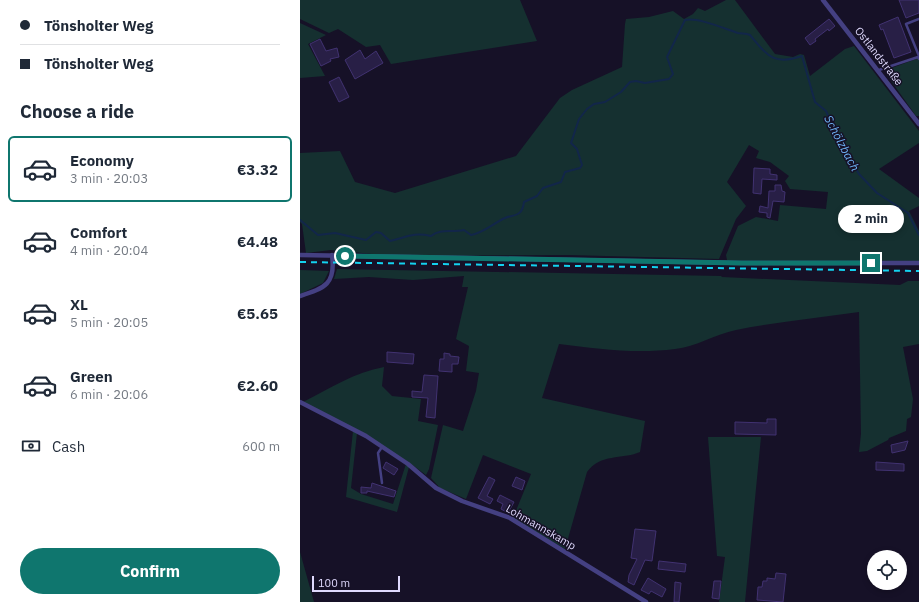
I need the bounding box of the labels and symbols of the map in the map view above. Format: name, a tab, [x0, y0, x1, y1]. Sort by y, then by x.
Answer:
street label: Ostlandstraße	[852, 24, 906, 88]
water label: Schölzbach	[821, 112, 863, 174]
callout: 2 min	[838, 205, 904, 233]
route start	[336, 247, 354, 265]
route end	[862, 254, 880, 272]
street label: Lohmannskamp	[503, 501, 579, 553]
scale bar	[312, 574, 400, 593]

